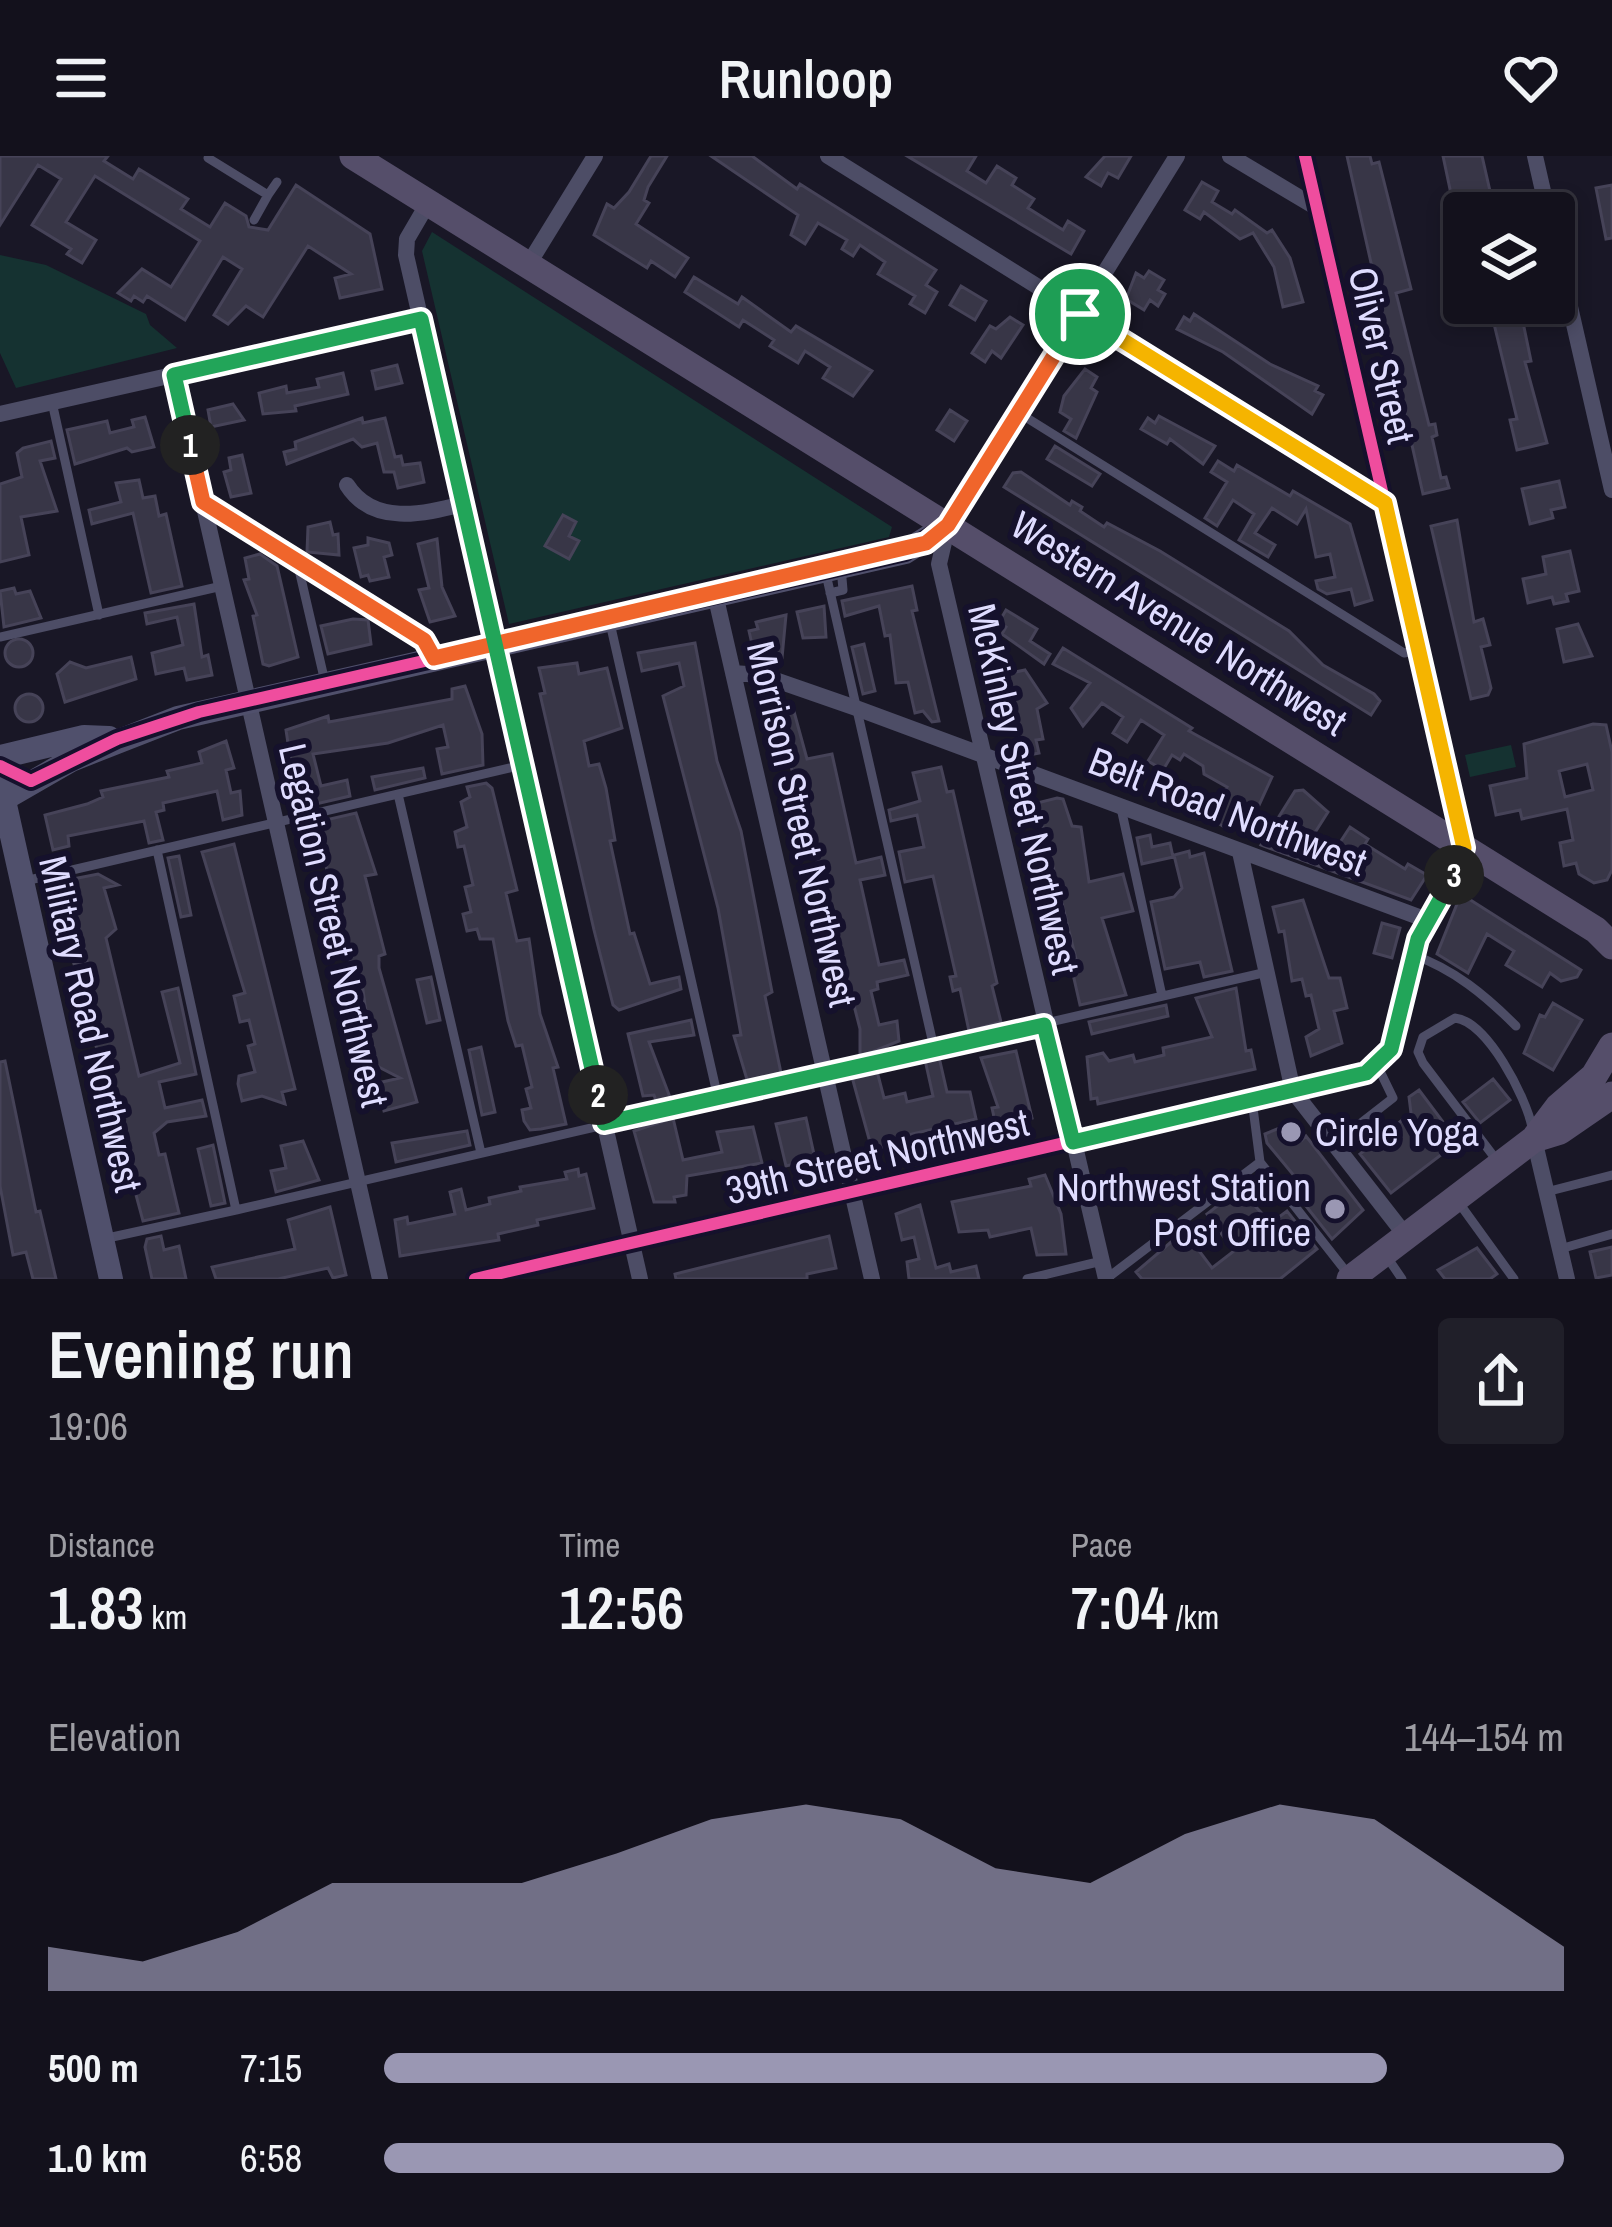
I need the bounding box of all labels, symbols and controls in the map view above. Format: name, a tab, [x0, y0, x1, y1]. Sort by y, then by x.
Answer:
text: Runloop	[719, 42, 893, 115]
icon: menu	[48, 45, 114, 111]
icon: heart	[1498, 45, 1564, 111]
map controls	[1443, 192, 1575, 324]
button: layers	[1443, 192, 1575, 324]
street label: Oliver Street	[1336, 262, 1428, 448]
pin	[1029, 263, 1131, 365]
icon: arrive	[1047, 281, 1113, 347]
pin: 1	[160, 415, 220, 475]
text: 1	[182, 423, 198, 467]
street label: Western Avenue Northwest	[1001, 499, 1357, 747]
street label: McKinley Street Northwest	[956, 599, 1092, 979]
street label: Morrison Street Northwest	[735, 636, 869, 1012]
street label: Belt Road Northwest	[1082, 734, 1374, 888]
street label: Legation Street Northwest	[267, 738, 401, 1112]
pin: 3	[1424, 845, 1484, 905]
street label: Military Road Northwest	[27, 851, 155, 1197]
text: 3	[1446, 853, 1462, 897]
pin: 2	[568, 1065, 628, 1125]
text: 2	[590, 1073, 606, 1117]
street label: 39th Street Northwest	[720, 1096, 1034, 1216]
place label: Circle Yoga	[1315, 1106, 1479, 1158]
marker: Circle Yoga	[1278, 1119, 1304, 1145]
place label: Northwest Station Post Office	[1057, 1161, 1311, 1258]
marker: Northwest Station Post Office	[1322, 1196, 1348, 1222]
text: Evening run	[48, 1310, 354, 1399]
button: share	[1438, 1318, 1564, 1444]
text: 19:06	[48, 1400, 128, 1452]
text: Distance	[48, 1523, 155, 1567]
text: Time	[559, 1523, 620, 1567]
text: Pace	[1071, 1523, 1132, 1567]
text: 1.83	[48, 1567, 144, 1648]
text: 12:56	[559, 1567, 684, 1648]
text: 7:04	[1071, 1567, 1168, 1648]
text: km	[144, 1595, 187, 1639]
text: /km	[1168, 1595, 1219, 1639]
text: Elevation	[48, 1711, 181, 1763]
text: 144–154 m	[1404, 1711, 1564, 1763]
text: 500 m	[48, 2042, 139, 2094]
text: 7:15	[240, 2042, 302, 2094]
text: 1.0 km	[48, 2132, 148, 2184]
text: 6:58	[240, 2132, 302, 2184]

